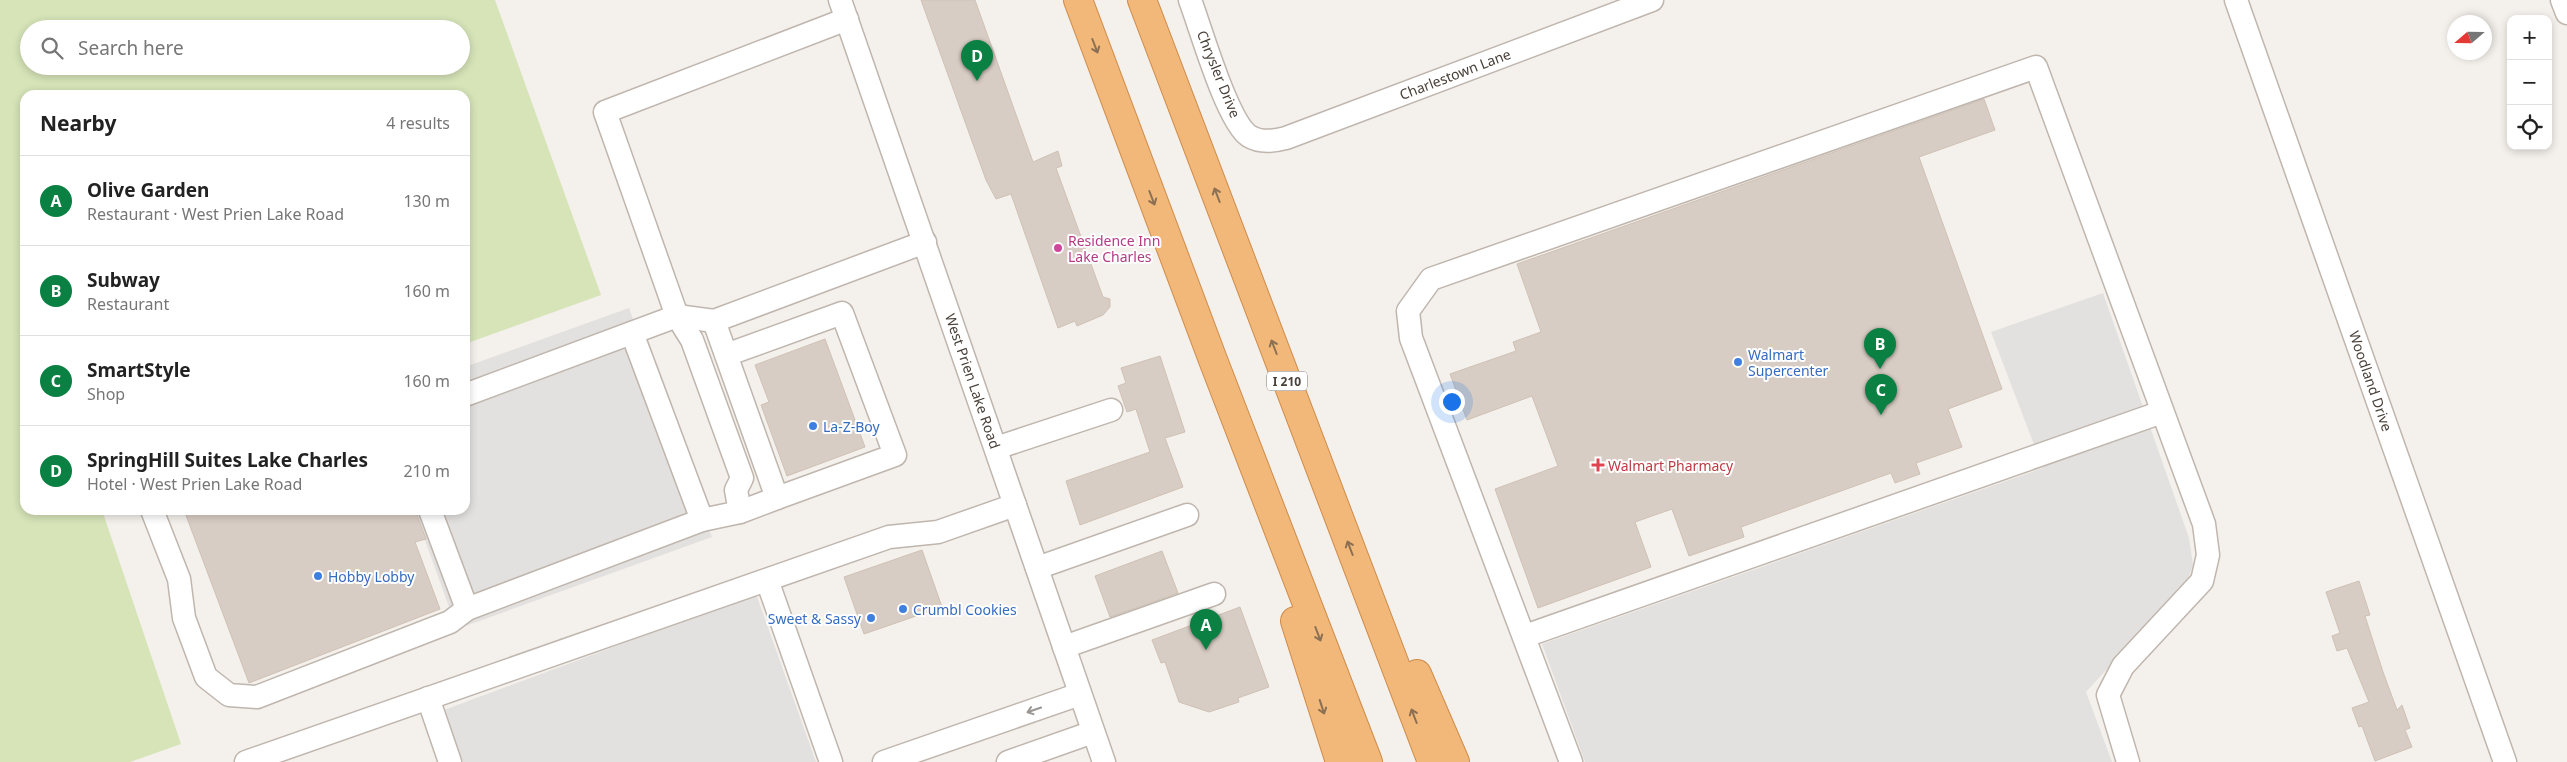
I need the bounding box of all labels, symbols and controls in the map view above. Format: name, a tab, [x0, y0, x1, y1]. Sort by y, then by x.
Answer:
north arrow	[2447, 15, 2492, 60]
map controls	[2507, 15, 2552, 150]
button: +	[2507, 15, 2552, 60]
search box	[20, 20, 470, 75]
street label: Chrysler Drive	[1193, 27, 1245, 121]
icon: search	[38, 34, 66, 62]
text: Search here	[78, 35, 184, 61]
one-way arrow	[1091, 37, 1100, 53]
pin: D	[961, 40, 993, 81]
street label: Charlestown Lane	[1397, 44, 1513, 104]
button: −	[2507, 60, 2552, 105]
button: locate	[2507, 105, 2552, 150]
text: Nearby	[40, 109, 116, 137]
text: 4 results	[386, 112, 450, 134]
text: Olive Garden	[87, 177, 209, 203]
one-way arrow	[1211, 188, 1221, 203]
text: A	[50, 190, 62, 212]
text: 130 m	[403, 190, 450, 212]
one-way arrow	[1148, 190, 1157, 205]
text: Restaurant · West Prien Lake Road	[87, 203, 344, 225]
place label: Residence Inn Lake Charles	[1068, 231, 1160, 266]
marker: Residence Inn Lake Charles	[1052, 242, 1064, 254]
text: Subway	[87, 267, 160, 293]
text: B	[51, 280, 61, 302]
text: 160 m	[403, 280, 450, 302]
text: Restaurant	[87, 293, 169, 315]
street label: West Prien Lake Road	[941, 311, 1005, 451]
pin: B	[1864, 328, 1896, 369]
street label: Woodland Drive	[2345, 328, 2397, 434]
one-way arrow	[1269, 340, 1278, 355]
place label: Walmart Supercenter	[1748, 345, 1829, 380]
marker: Walmart Supercenter	[1732, 356, 1744, 368]
text: SmartStyle	[87, 357, 191, 383]
text: C	[51, 370, 61, 392]
text: 160 m	[403, 370, 450, 392]
road number: I 210	[1267, 372, 1307, 391]
pin: C	[1865, 374, 1897, 415]
text: Shop	[87, 383, 125, 405]
your location	[1439, 389, 1465, 415]
place label: La-Z-Boy	[823, 417, 881, 436]
marker: La-Z-Boy	[807, 420, 819, 432]
text: SpringHill Suites Lake Charles	[87, 447, 368, 473]
place label: Walmart Pharmacy	[1608, 456, 1734, 475]
marker: Walmart Pharmacy	[1592, 459, 1604, 471]
text: D	[50, 460, 62, 482]
text: 210 m	[403, 460, 450, 482]
text: Hotel · West Prien Lake Road	[87, 473, 302, 495]
one-way arrow	[1345, 541, 1354, 556]
place label: Hobby Lobby	[328, 567, 415, 586]
marker: Hobby Lobby	[312, 570, 324, 582]
place label: Crumbl Cookies	[913, 600, 1017, 619]
marker: Crumbl Cookies	[897, 603, 909, 615]
place label: Sweet & Sassy	[768, 609, 862, 628]
pin: A	[1190, 609, 1222, 650]
marker: Sweet & Sassy	[865, 612, 877, 624]
one-way arrow	[1314, 626, 1324, 641]
one-way arrow	[1318, 698, 1328, 714]
one-way arrow	[1027, 706, 1042, 715]
one-way arrow	[1409, 709, 1418, 725]

